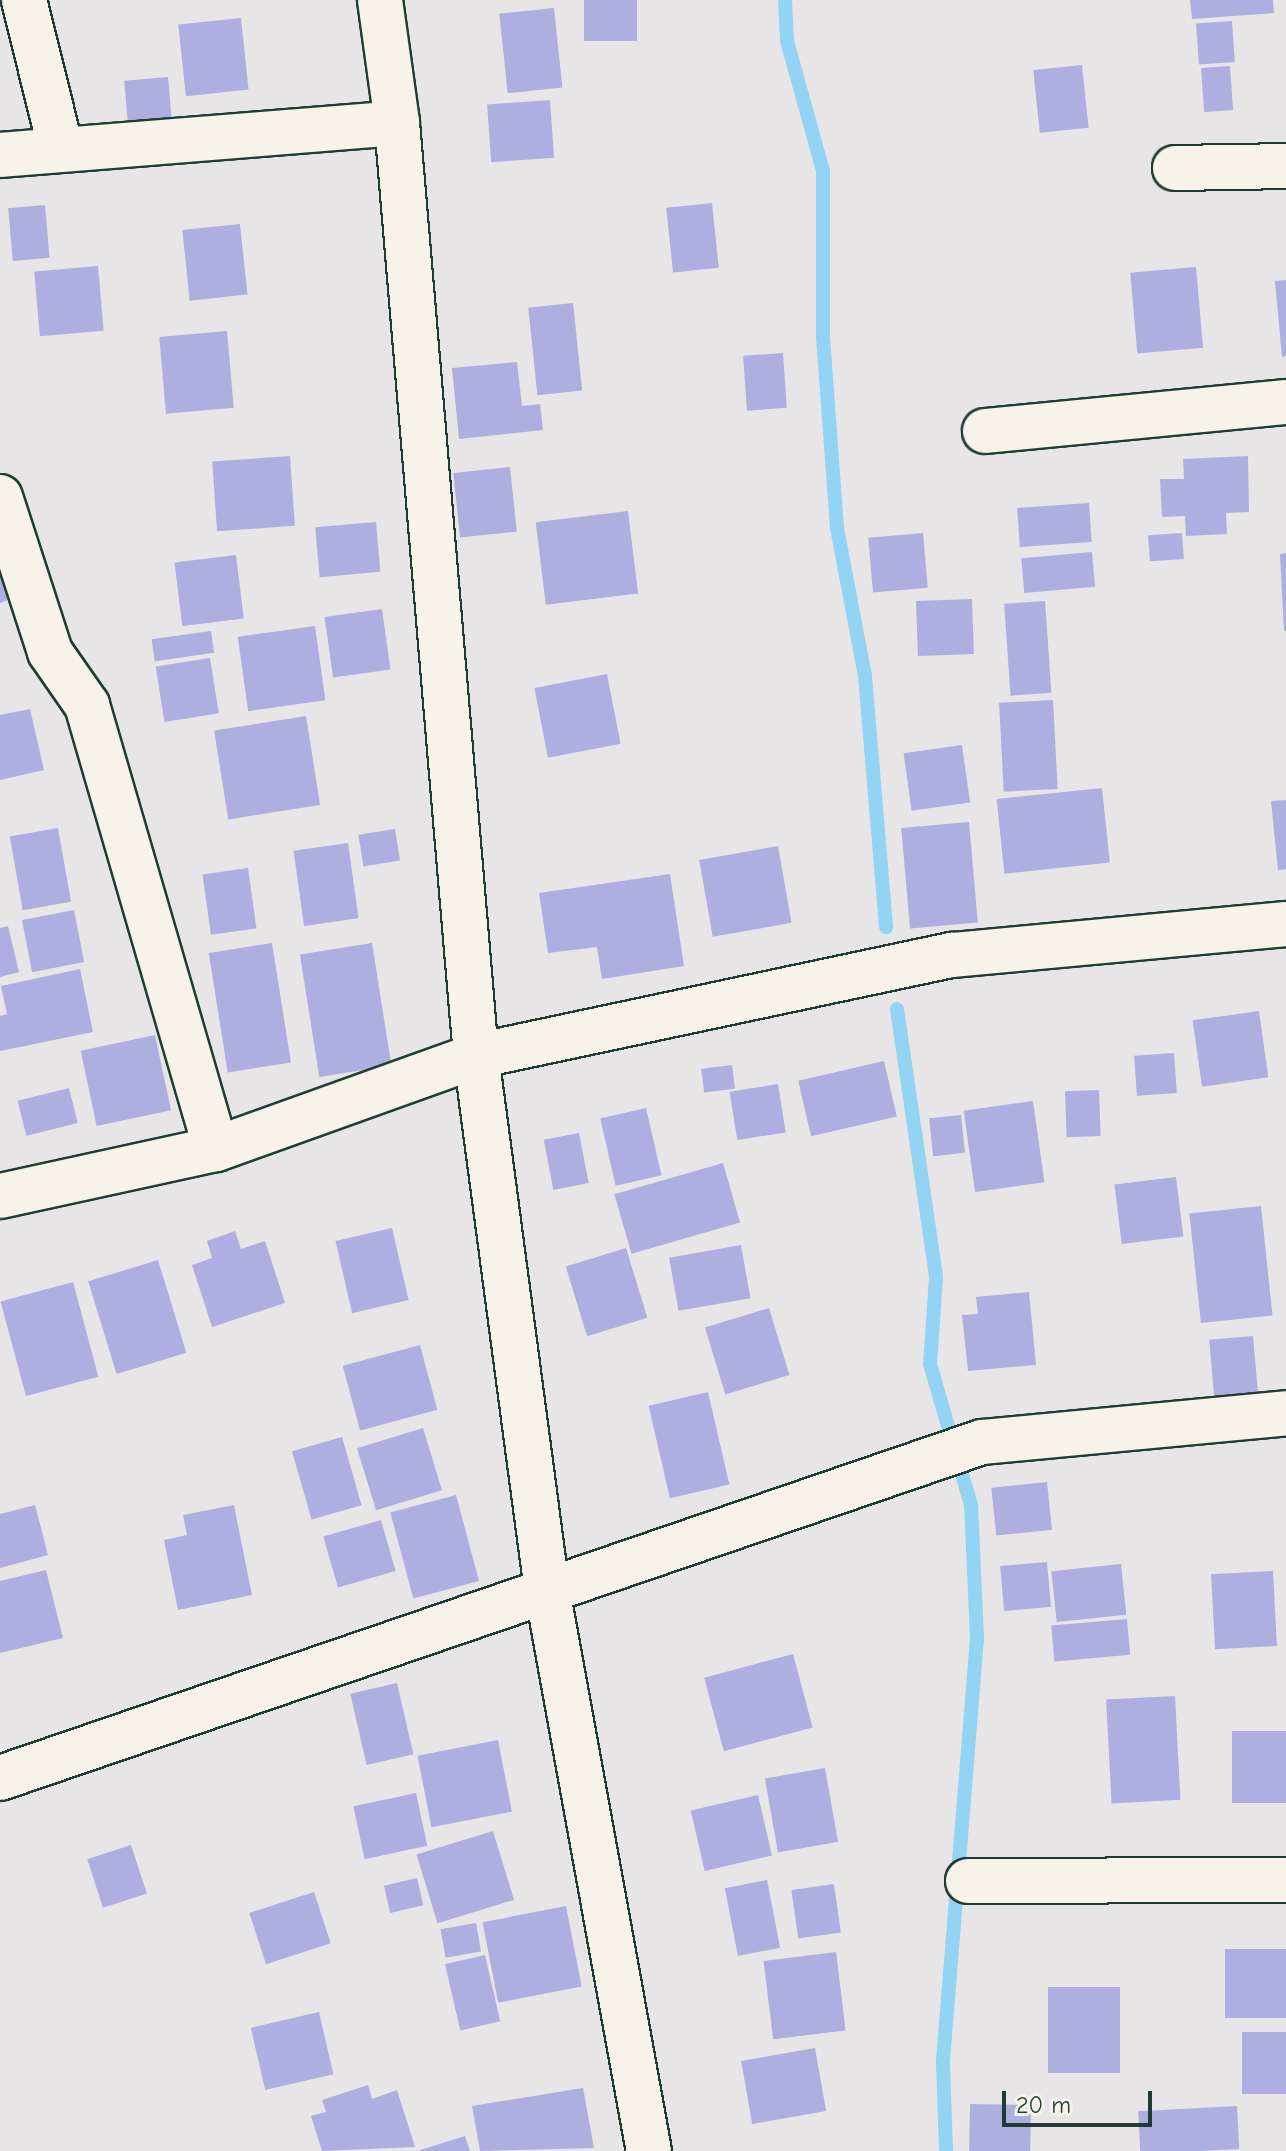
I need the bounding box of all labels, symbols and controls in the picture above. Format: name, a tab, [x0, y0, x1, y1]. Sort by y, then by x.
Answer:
scale bar	[1006, 2075, 1156, 2125]
text: 20 m	[1016, 2091, 1071, 2119]

